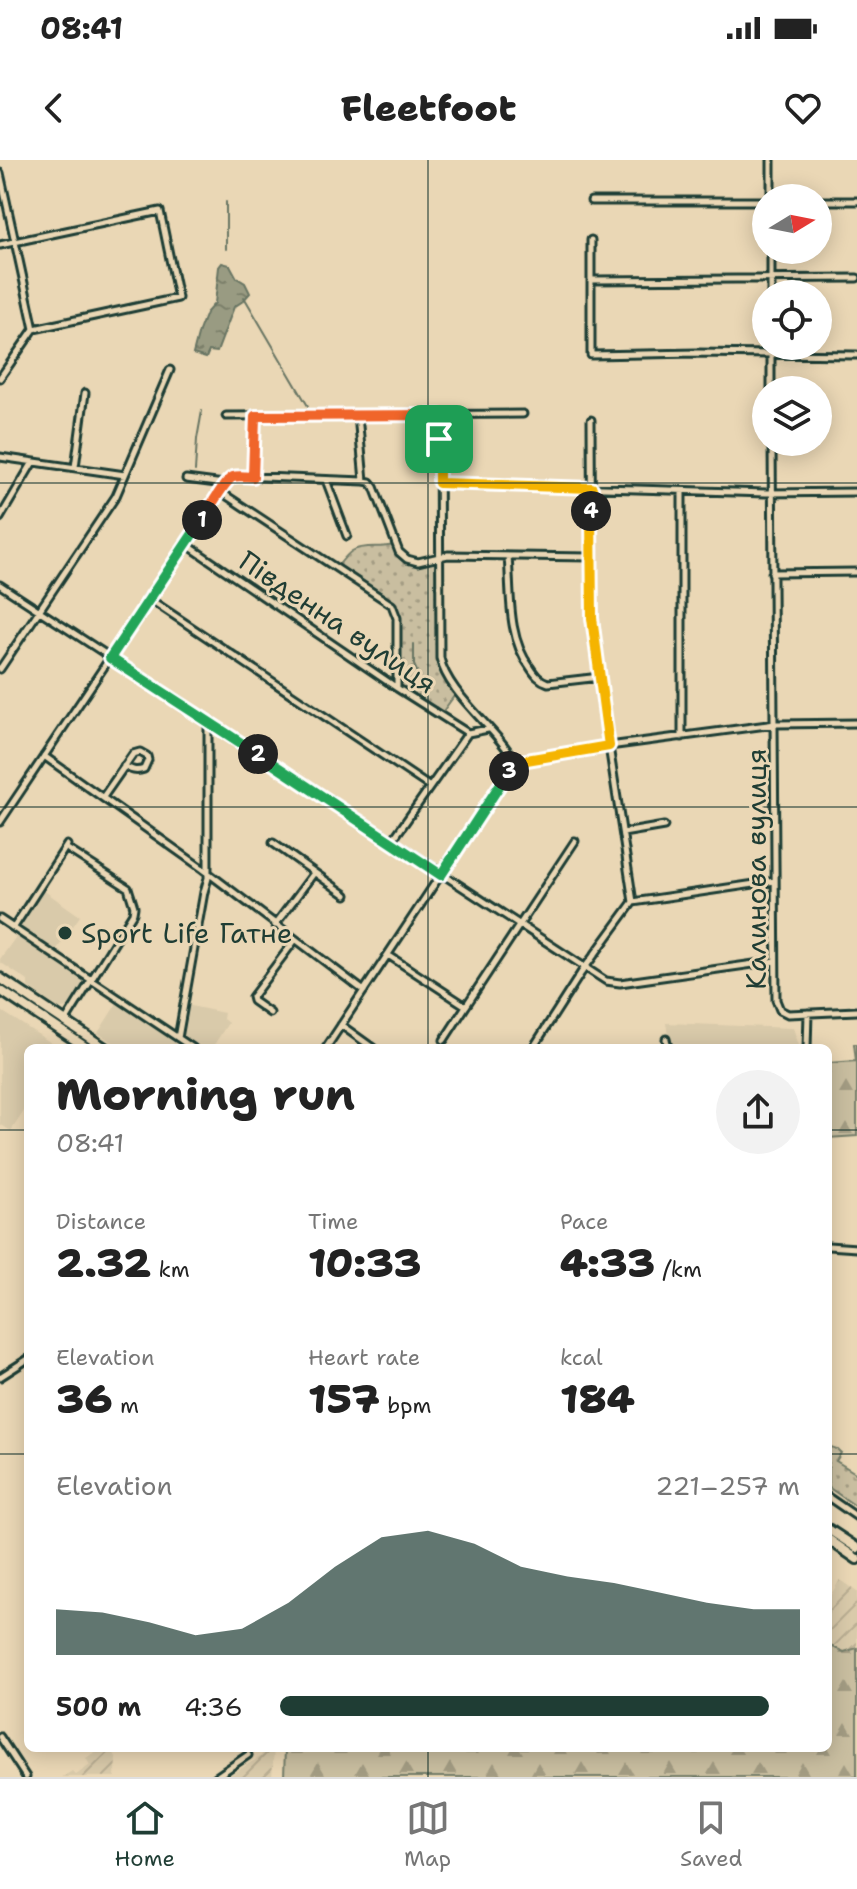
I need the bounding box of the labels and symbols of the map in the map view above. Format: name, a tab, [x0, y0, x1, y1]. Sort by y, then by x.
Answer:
north arrow	[752, 184, 832, 264]
pin	[405, 405, 473, 473]
pin: 4	[571, 491, 611, 531]
pin: 1	[182, 500, 222, 540]
street label: Південна вулиця	[232, 542, 444, 702]
pin: 2	[238, 734, 278, 774]
street label: Калинова вулиця	[737, 748, 775, 990]
pin: 3	[489, 751, 529, 791]
place label: Sport Life Гатне	[81, 914, 293, 952]
marker: Sport Life Гатне	[56, 924, 74, 942]

